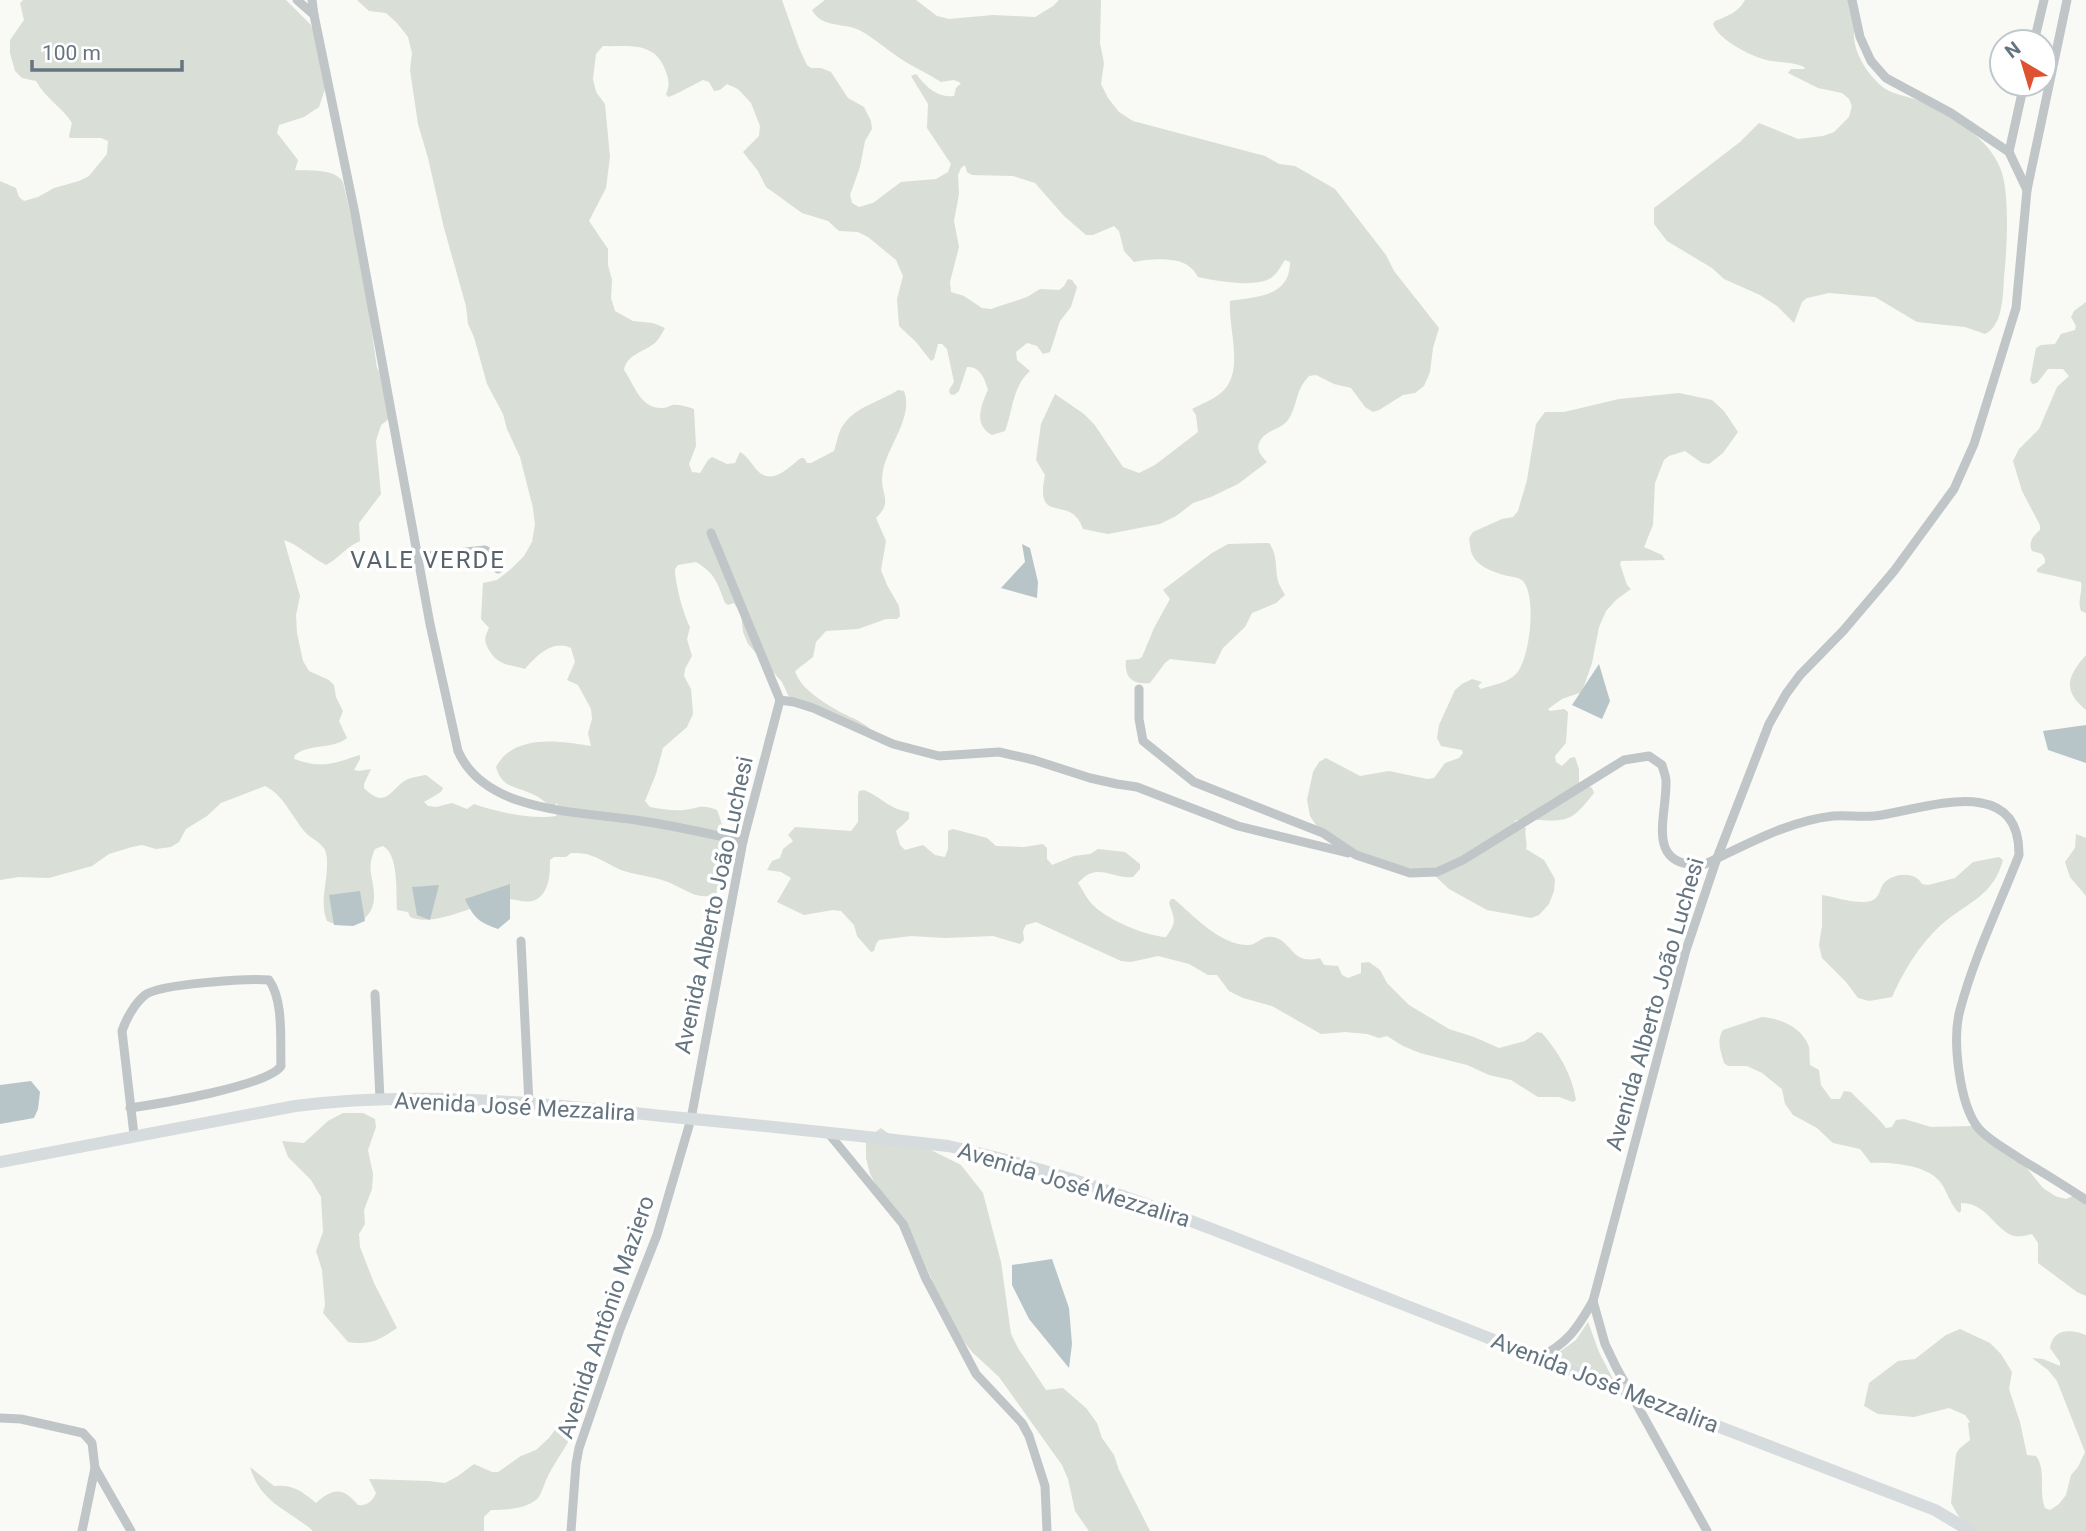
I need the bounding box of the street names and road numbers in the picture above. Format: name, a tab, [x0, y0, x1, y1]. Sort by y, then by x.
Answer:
street label: Avenida Alberto João Luchesi	[669, 754, 759, 1056]
street label: Avenida Alberto João Luchesi	[1600, 854, 1710, 1154]
street label: Avenida José Mezzalira	[394, 1087, 636, 1127]
street label: Avenida José Mezzalira	[955, 1137, 1193, 1233]
street label: Avenida Antônio Maziero	[552, 1192, 660, 1442]
street label: Avenida José Mezzalira	[1488, 1327, 1722, 1439]

